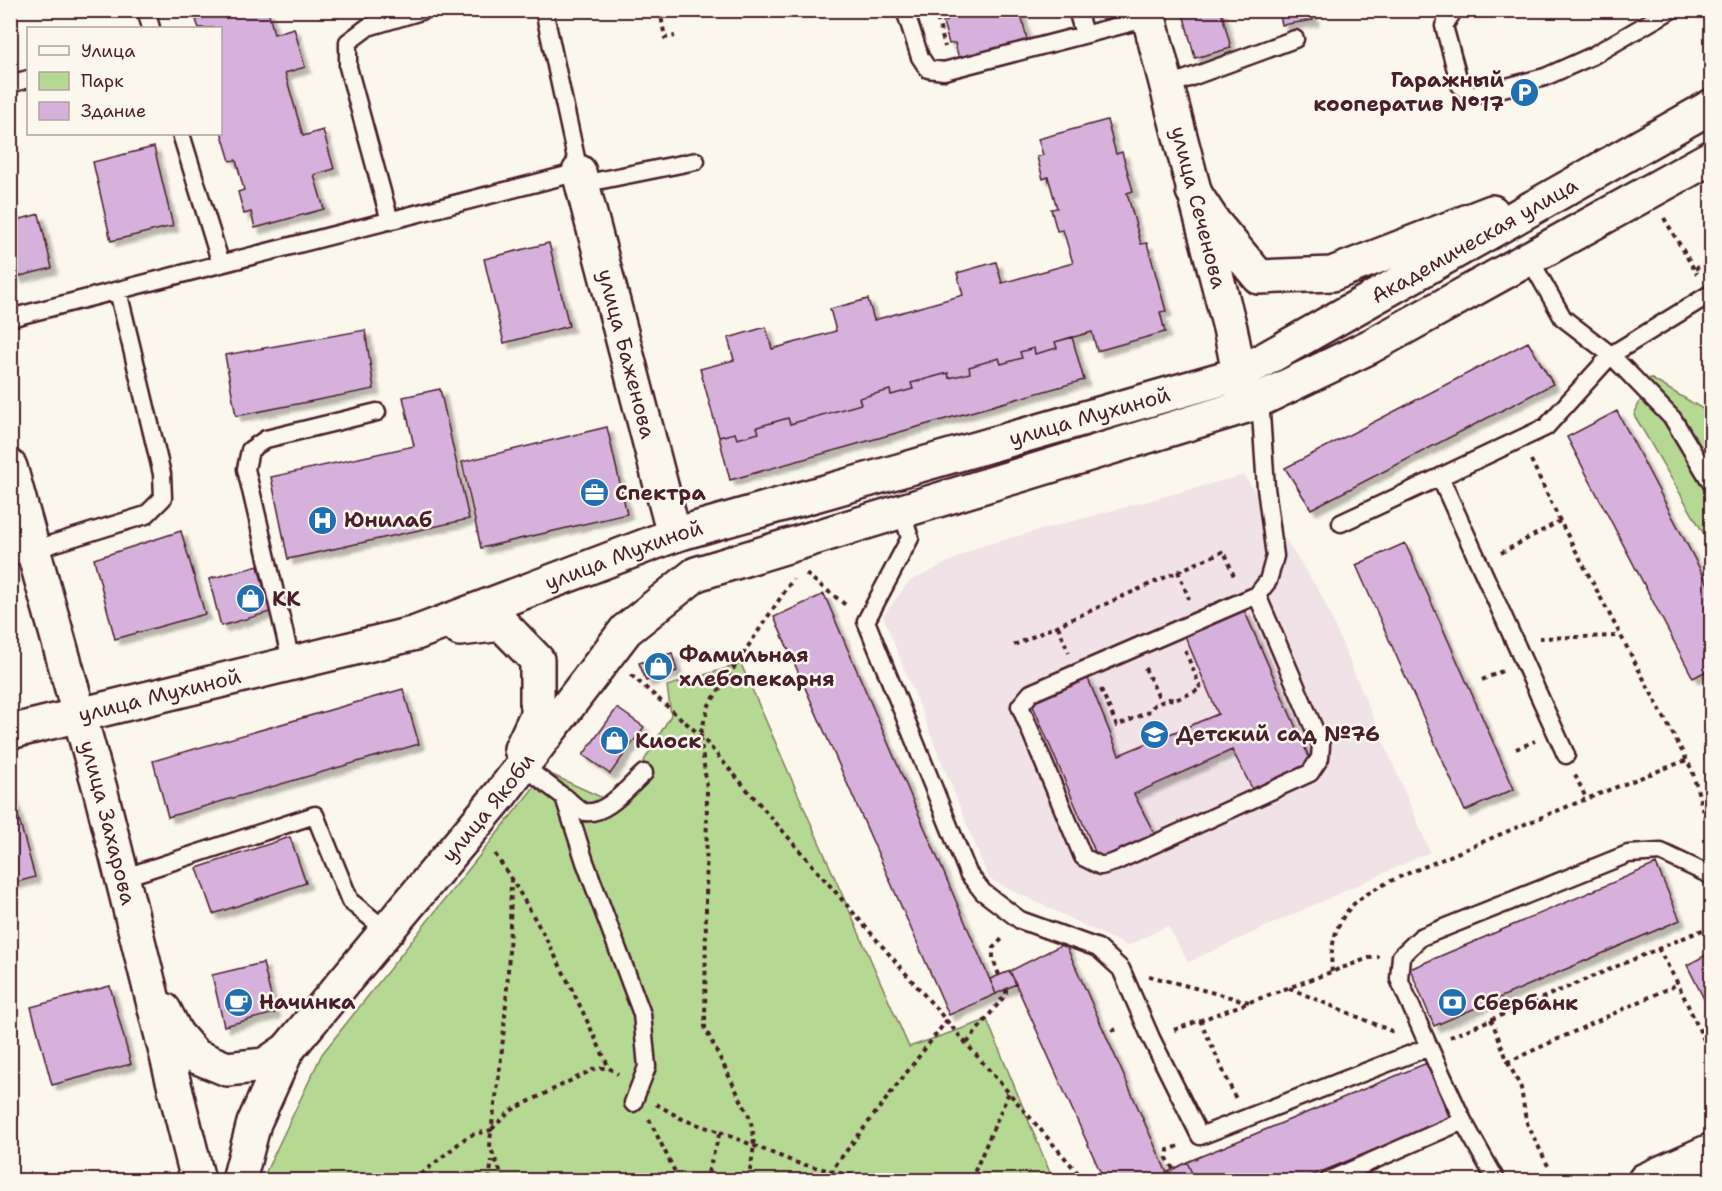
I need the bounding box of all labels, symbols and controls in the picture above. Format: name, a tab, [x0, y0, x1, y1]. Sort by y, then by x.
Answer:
legend	[27, 27, 222, 135]
text: Улица	[81, 39, 135, 63]
place label: Гаражный кооператив N°17	[1313, 66, 1504, 118]
text: Парк	[81, 69, 124, 93]
parking icon: Гаражный кооператив N°17	[1509, 76, 1541, 108]
text: Здание	[81, 99, 146, 123]
street label: улица Сеченова	[1164, 123, 1233, 292]
street label: Академическая улица	[1366, 171, 1583, 310]
street label: улица Баженова	[591, 266, 662, 442]
street label: улица Мухиной	[1006, 380, 1174, 453]
office icon: Спектра	[578, 477, 610, 509]
place label: Спектра	[615, 479, 706, 507]
hospital icon: Юнилаб	[307, 504, 339, 536]
place label: Юнилаб	[344, 506, 432, 534]
street label: улица Мухиной	[541, 513, 706, 597]
shop icon: КК	[235, 583, 267, 615]
place label: КК	[272, 585, 301, 613]
place label: Фамильная хлебопекарня	[679, 641, 835, 693]
shop icon: Фамильная хлебопекарня	[642, 651, 674, 683]
street label: улица Мухиной	[75, 662, 244, 729]
school or university icon: Детский сад №76	[1139, 718, 1171, 750]
place label: Детский сад №76	[1176, 720, 1380, 748]
shop icon: Киоск	[598, 725, 630, 757]
place label: Киоск	[635, 727, 701, 755]
street label: улица Захарова	[73, 737, 143, 908]
street label: улица Якоби	[435, 747, 541, 868]
cafe icon: Начинка	[222, 986, 254, 1018]
bank icon: Сбербанк	[1436, 987, 1468, 1019]
place label: Начинка	[259, 988, 356, 1016]
place label: Сбербанк	[1473, 989, 1578, 1017]

